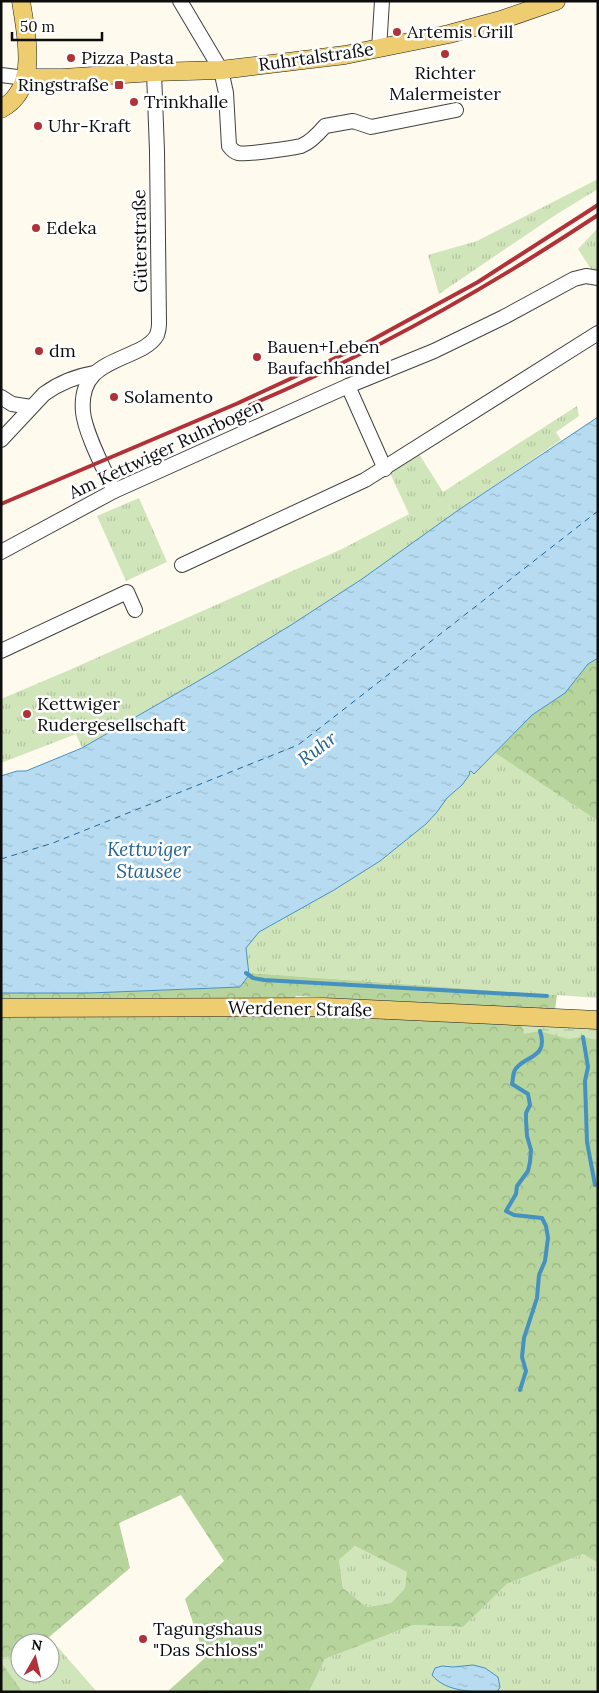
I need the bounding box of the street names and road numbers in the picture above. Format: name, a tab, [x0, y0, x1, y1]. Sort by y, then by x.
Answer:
street label: Ruhrtalstraße	[257, 37, 375, 76]
street label: Güterstraße	[127, 189, 152, 293]
street label: Am Kettwiger Ruhrbogen	[64, 393, 267, 504]
street label: Werdener Straße	[228, 996, 373, 1021]

